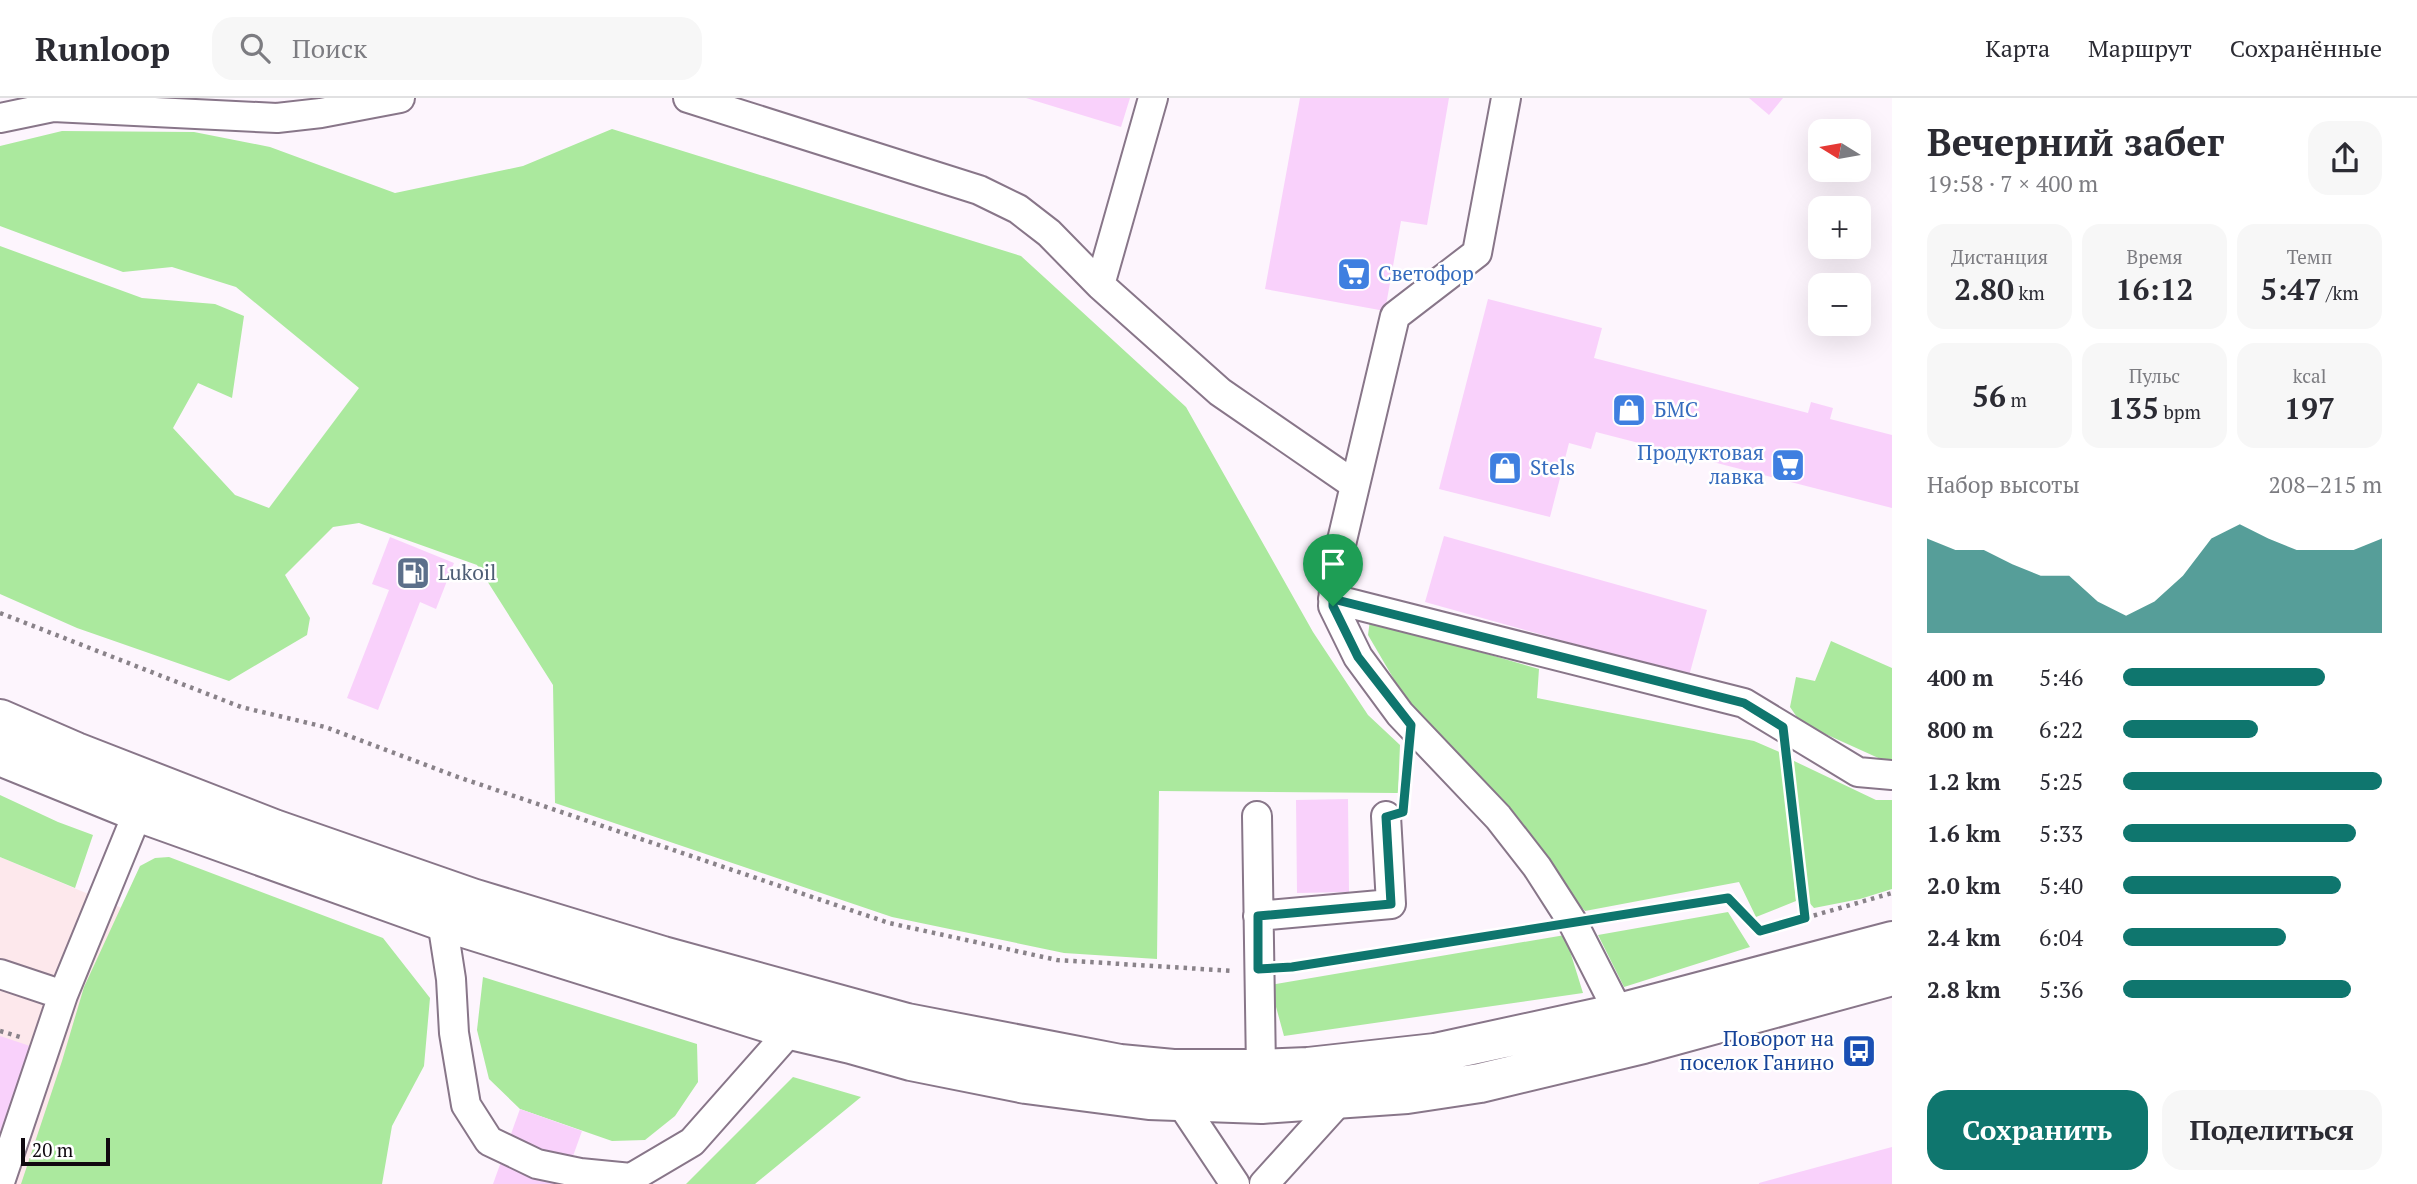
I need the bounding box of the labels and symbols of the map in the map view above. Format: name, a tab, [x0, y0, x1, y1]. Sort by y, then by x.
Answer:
north arrow	[1808, 119, 1871, 182]
supermarket icon: Светофор	[1335, 255, 1373, 293]
place label: Светофор	[1378, 259, 1474, 287]
shop icon: БМС	[1610, 391, 1648, 429]
place label: БМС	[1654, 395, 1698, 423]
place label: Продуктовая лавка	[1637, 438, 1764, 490]
supermarket icon: Продуктовая лавка	[1769, 446, 1807, 484]
shop icon: Stels	[1486, 449, 1524, 487]
place label: Stels	[1530, 453, 1575, 481]
pin	[1303, 534, 1363, 606]
fuel station icon: Lukoil	[394, 554, 432, 592]
place label: Lukoil	[438, 558, 496, 586]
place label: Поворот на поселок Ганино	[1680, 1024, 1834, 1076]
bus stop icon: Поворот на поселок Ганино	[1840, 1032, 1878, 1070]
scale bar	[21, 1135, 110, 1167]

